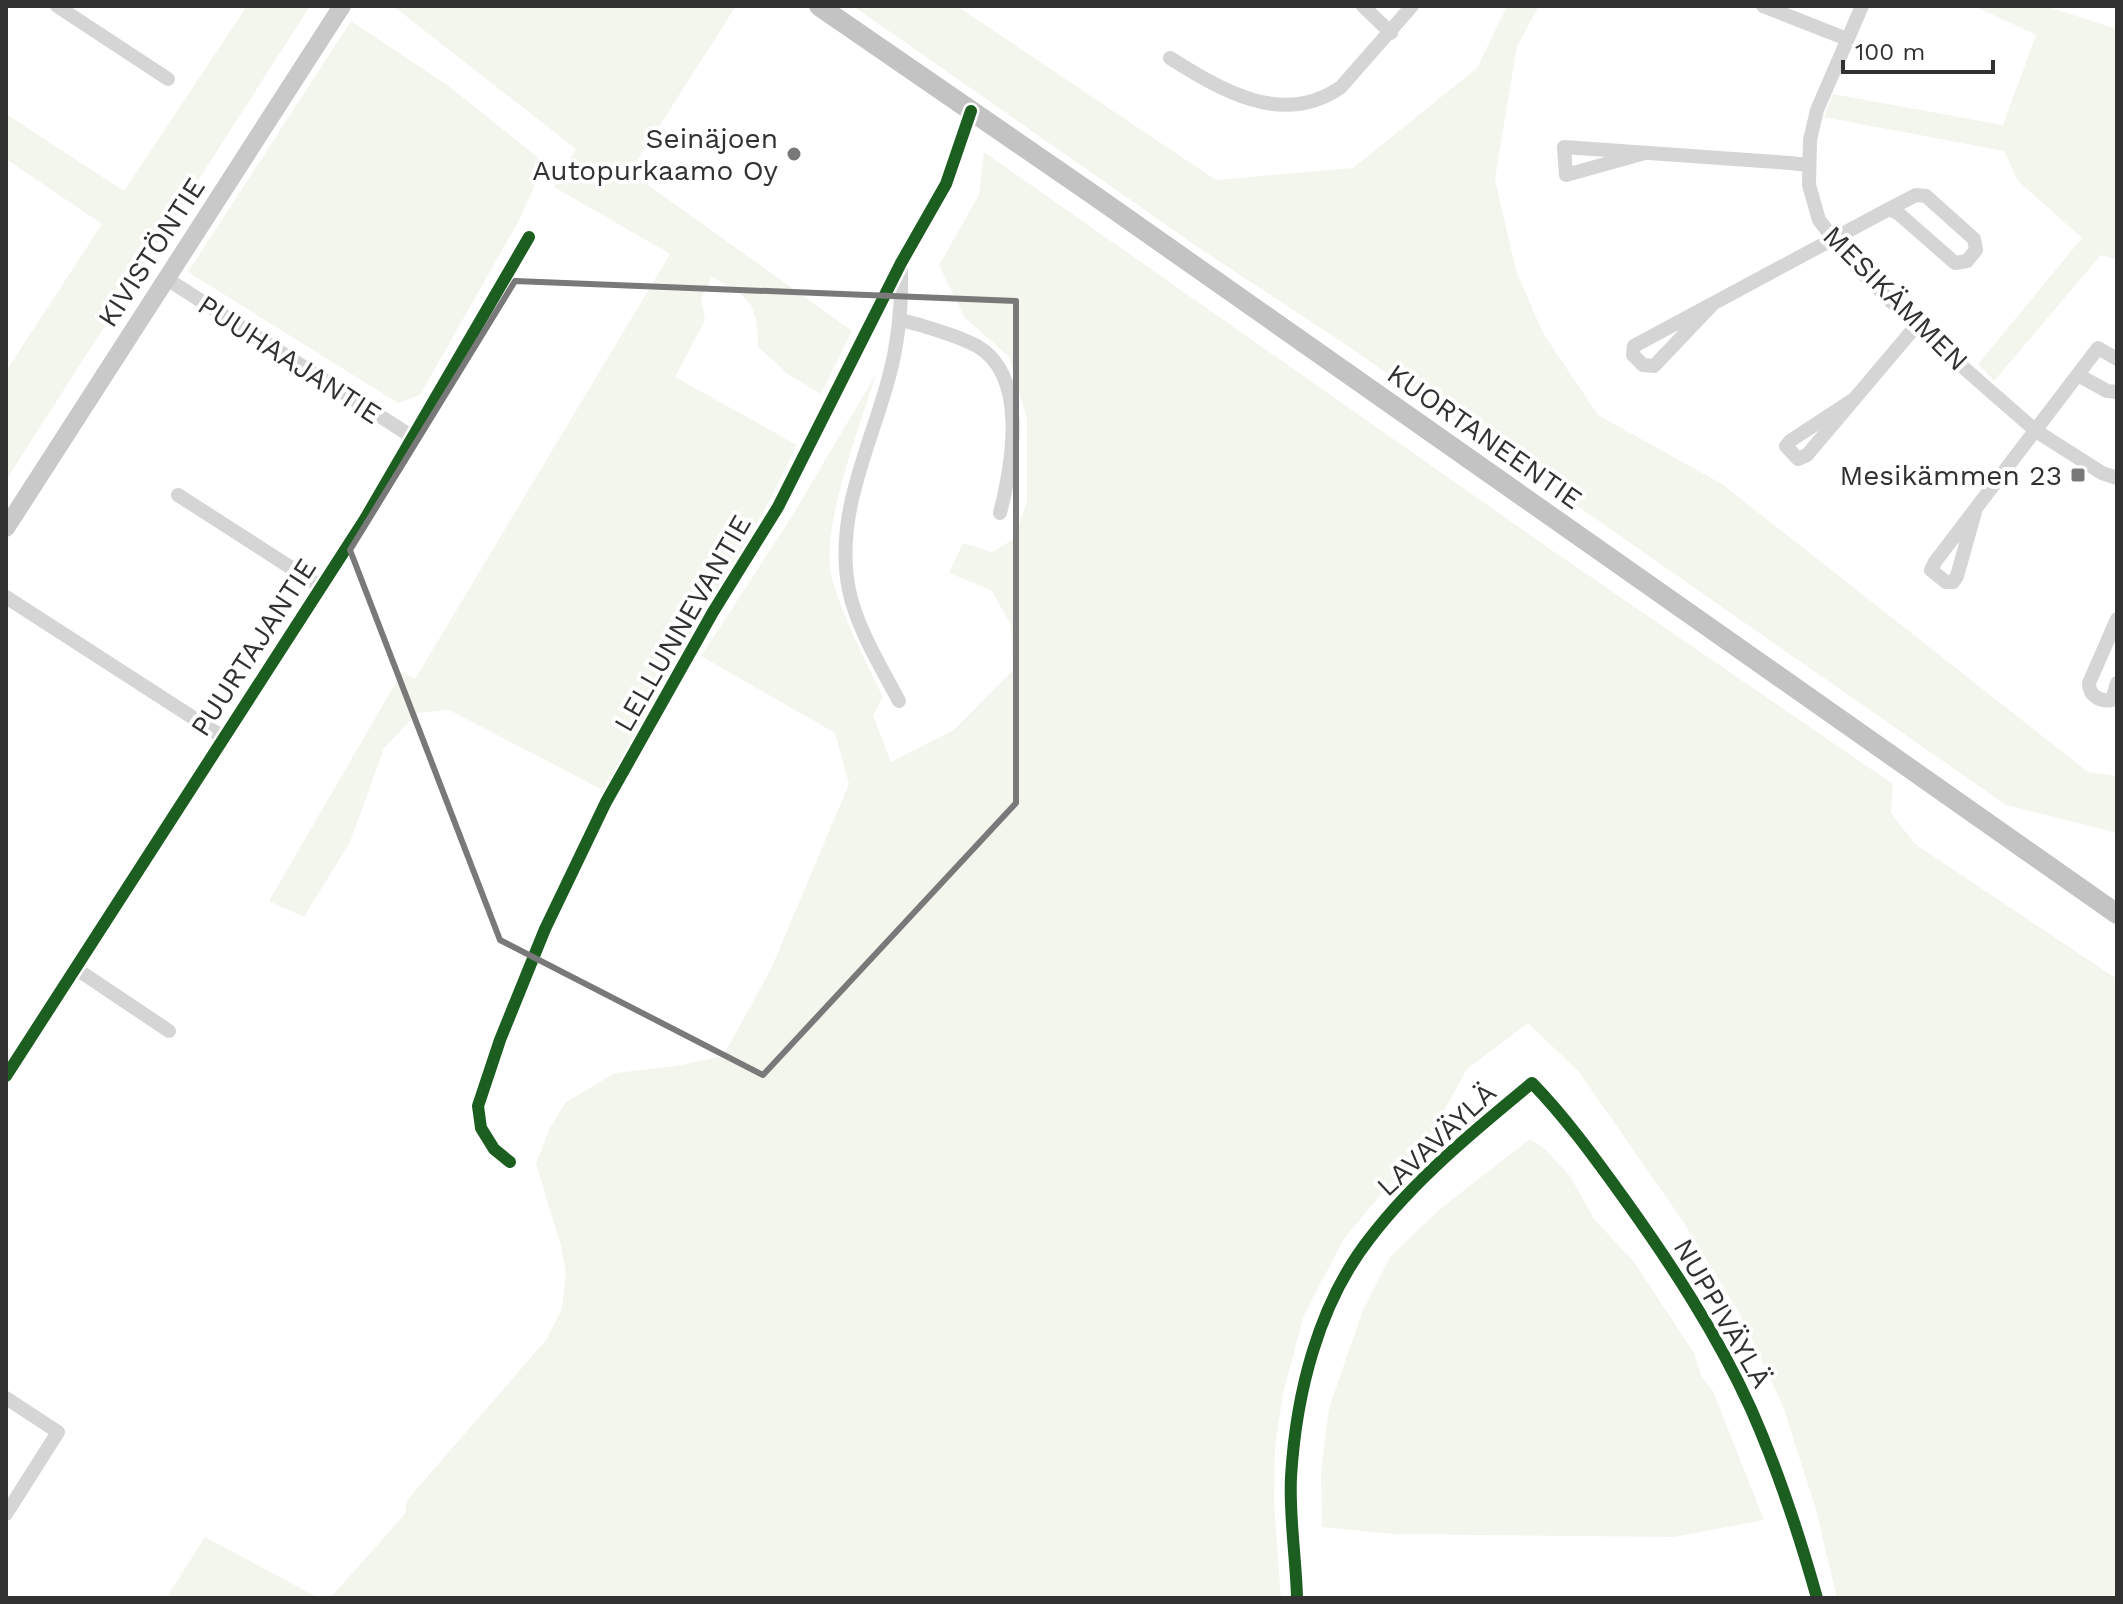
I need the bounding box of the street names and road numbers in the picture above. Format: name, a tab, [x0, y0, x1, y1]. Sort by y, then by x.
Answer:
street label: KIVISTÖNTIE	[91, 172, 212, 333]
street label: MESIKÄMMEN	[1816, 219, 1975, 378]
street label: PUUHAAJANTIE	[192, 288, 387, 431]
street label: KUORTANEENTIE	[1381, 357, 1588, 516]
street label: LELLUNNEVANTIE	[607, 509, 758, 738]
street label: PUURTAJANTIE	[184, 552, 323, 742]
street label: LAVAVÄYLÄ	[1370, 1076, 1503, 1203]
street label: NUPPIVÄYLÄ	[1667, 1233, 1779, 1394]

